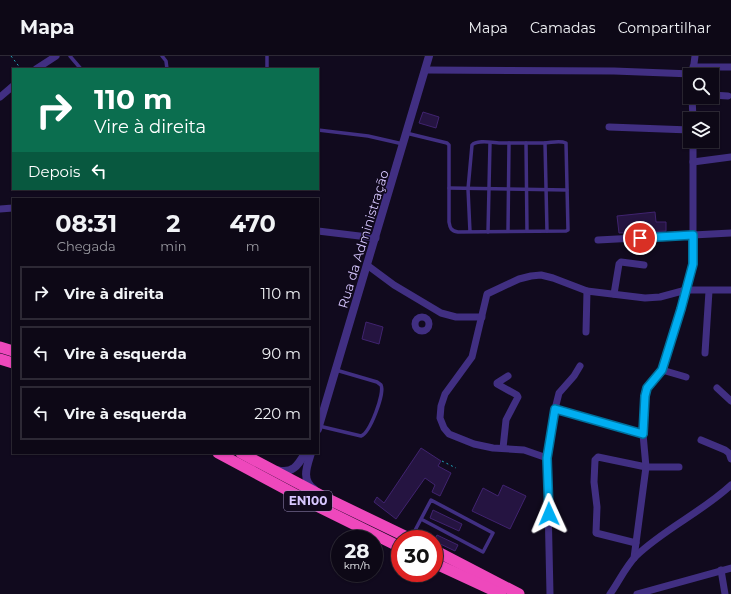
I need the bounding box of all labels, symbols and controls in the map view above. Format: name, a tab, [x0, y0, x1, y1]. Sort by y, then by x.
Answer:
text: Mapa	[20, 16, 75, 39]
text: Mapa	[469, 19, 508, 37]
text: Camadas	[530, 19, 596, 37]
text: Compartilhar	[618, 19, 711, 37]
map controls	[683, 68, 719, 148]
button: search	[683, 68, 719, 104]
text: 110 m	[94, 82, 172, 116]
icon: right	[28, 84, 80, 136]
button: layers	[683, 112, 719, 148]
text: Vire à direita	[94, 116, 206, 138]
icon: left	[88, 160, 110, 182]
text: Depois	[28, 162, 80, 181]
street label: Rua da Administração	[334, 168, 392, 310]
text: 08:31	[55, 209, 117, 238]
text: 2	[166, 209, 180, 238]
text: 470	[230, 209, 276, 238]
pin	[623, 221, 657, 255]
icon: arrive	[629, 227, 651, 249]
text: Chegada	[57, 238, 116, 254]
text: min	[160, 238, 186, 254]
text: m	[246, 238, 260, 254]
icon: right	[30, 282, 52, 304]
text: Vire à direita	[64, 284, 164, 303]
text: 110 m	[260, 284, 301, 303]
icon: left	[30, 342, 52, 364]
text: Vire à esquerda	[64, 344, 187, 363]
text: 90 m	[262, 344, 301, 363]
icon: left	[30, 402, 52, 424]
text: Vire à esquerda	[64, 404, 187, 423]
text: 220 m	[254, 404, 301, 423]
road number: EN100	[284, 491, 332, 511]
position arrow	[528, 493, 570, 535]
speed limit sign: 30	[391, 530, 443, 582]
text: 28	[345, 539, 370, 563]
text: km/h	[344, 559, 370, 572]

